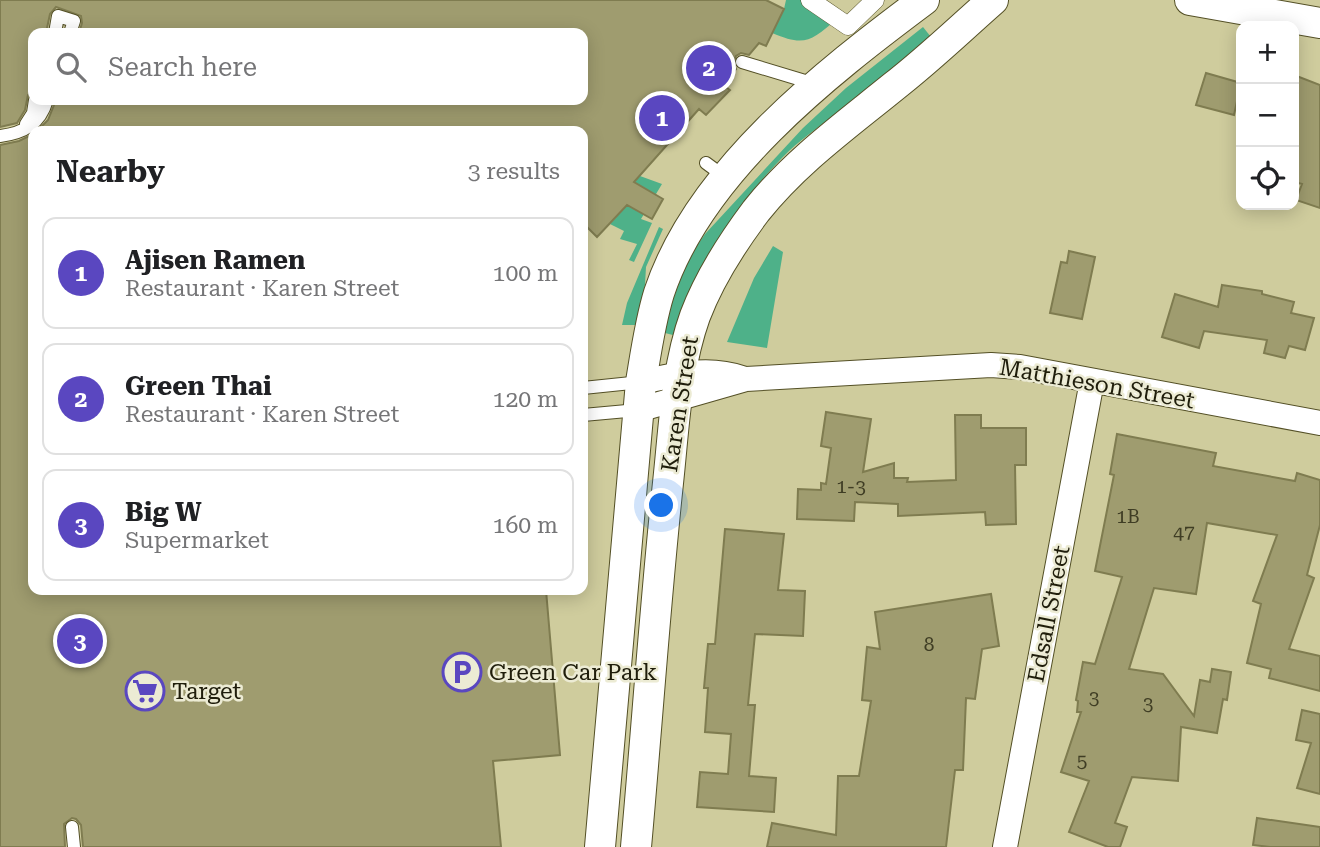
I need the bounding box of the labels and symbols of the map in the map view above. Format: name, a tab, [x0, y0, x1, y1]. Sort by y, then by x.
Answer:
pin: 2	[686, 42, 732, 94]
pin: 1	[639, 92, 685, 144]
street label: Karen Street	[656, 334, 704, 474]
street label: Matthieson Street	[997, 354, 1197, 415]
house number: 1-3	[836, 475, 866, 498]
your location	[644, 488, 678, 522]
house number: 1B	[1116, 505, 1140, 528]
house number: 47	[1173, 521, 1195, 544]
street label: Edsall Street	[1022, 543, 1076, 685]
pin: 3	[57, 615, 103, 667]
house number: 8	[924, 633, 934, 656]
parking icon: Green Car Park	[441, 651, 483, 693]
place label: Green Car Park	[489, 659, 658, 686]
supermarket icon: Target	[124, 670, 166, 712]
place label: Target	[172, 678, 242, 705]
house number: 3	[1089, 686, 1099, 709]
house number: 3	[1143, 692, 1153, 715]
house number: 5	[1077, 749, 1087, 772]

